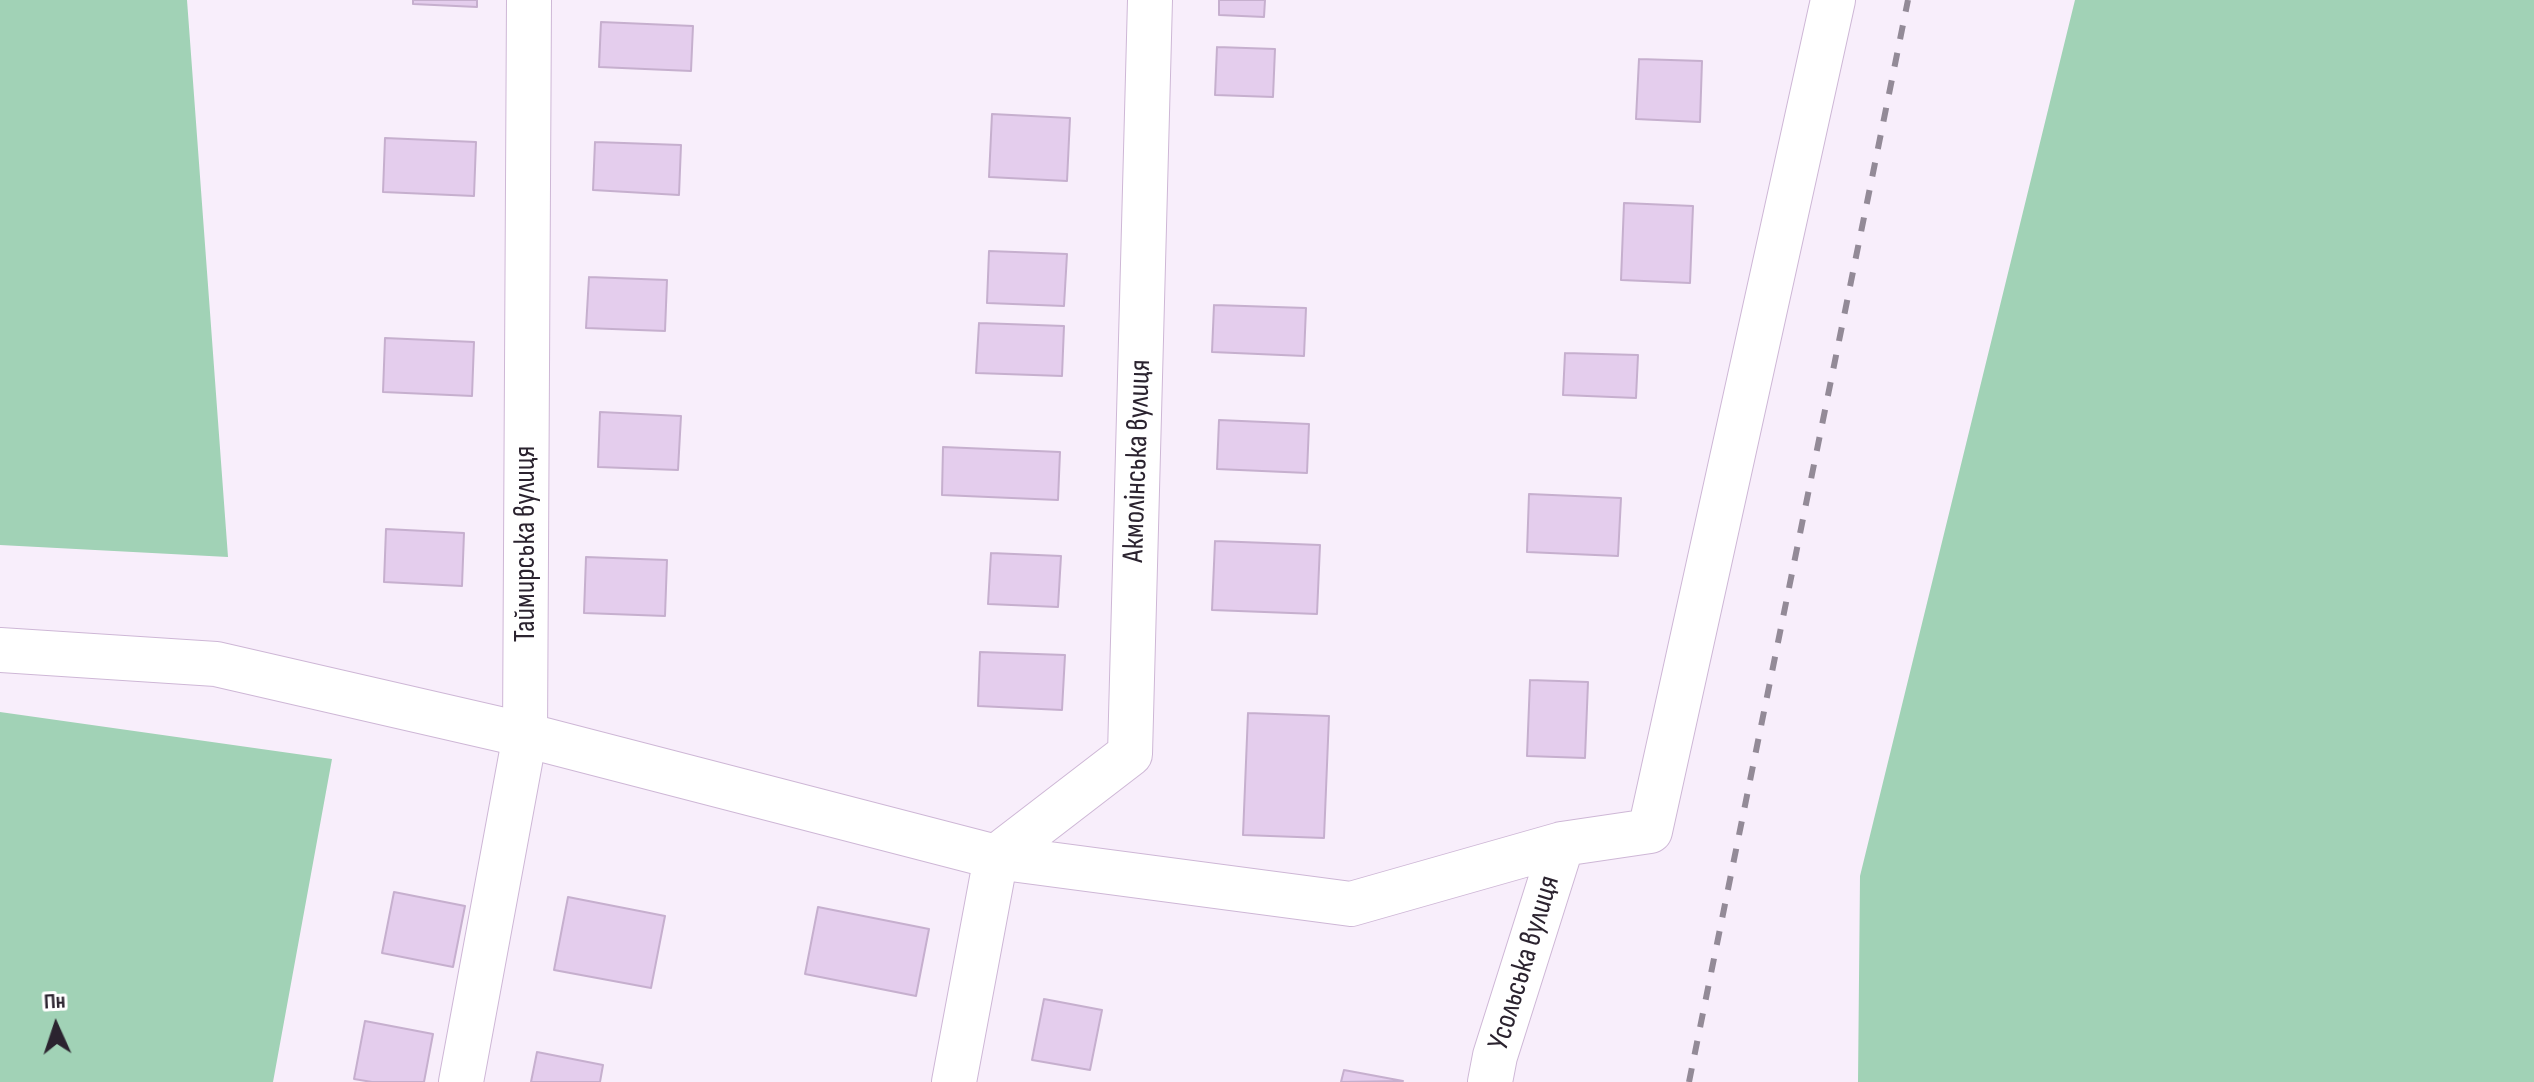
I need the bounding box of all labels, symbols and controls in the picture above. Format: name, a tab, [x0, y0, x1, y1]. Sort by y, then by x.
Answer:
street label: Акмолiнська вулиця	[1116, 359, 1160, 563]
street label: Таймирська вулиця	[508, 446, 544, 642]
street label: Усольська вулиця	[1481, 872, 1569, 1054]
north arrow	[16, 986, 96, 1066]
text: Пн	[43, 987, 66, 1016]

